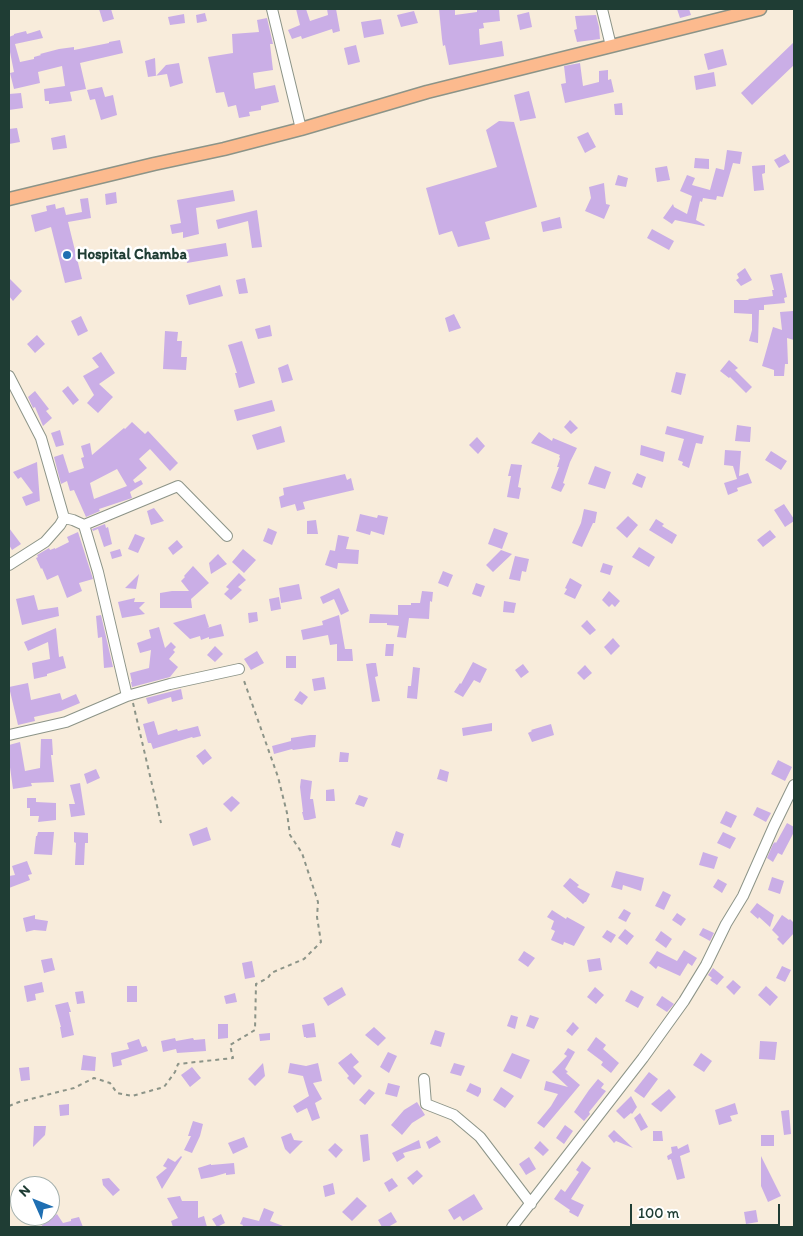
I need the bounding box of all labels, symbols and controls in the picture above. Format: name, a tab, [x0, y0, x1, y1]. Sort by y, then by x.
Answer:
place label: Hospital Chamba	[77, 246, 187, 264]
marker: Hospital Chamba	[61, 249, 73, 261]
north arrow	[10, 1176, 60, 1226]
text: N	[15, 1182, 34, 1200]
scale bar	[633, 1194, 783, 1226]
text: 100 m	[638, 1204, 679, 1222]

